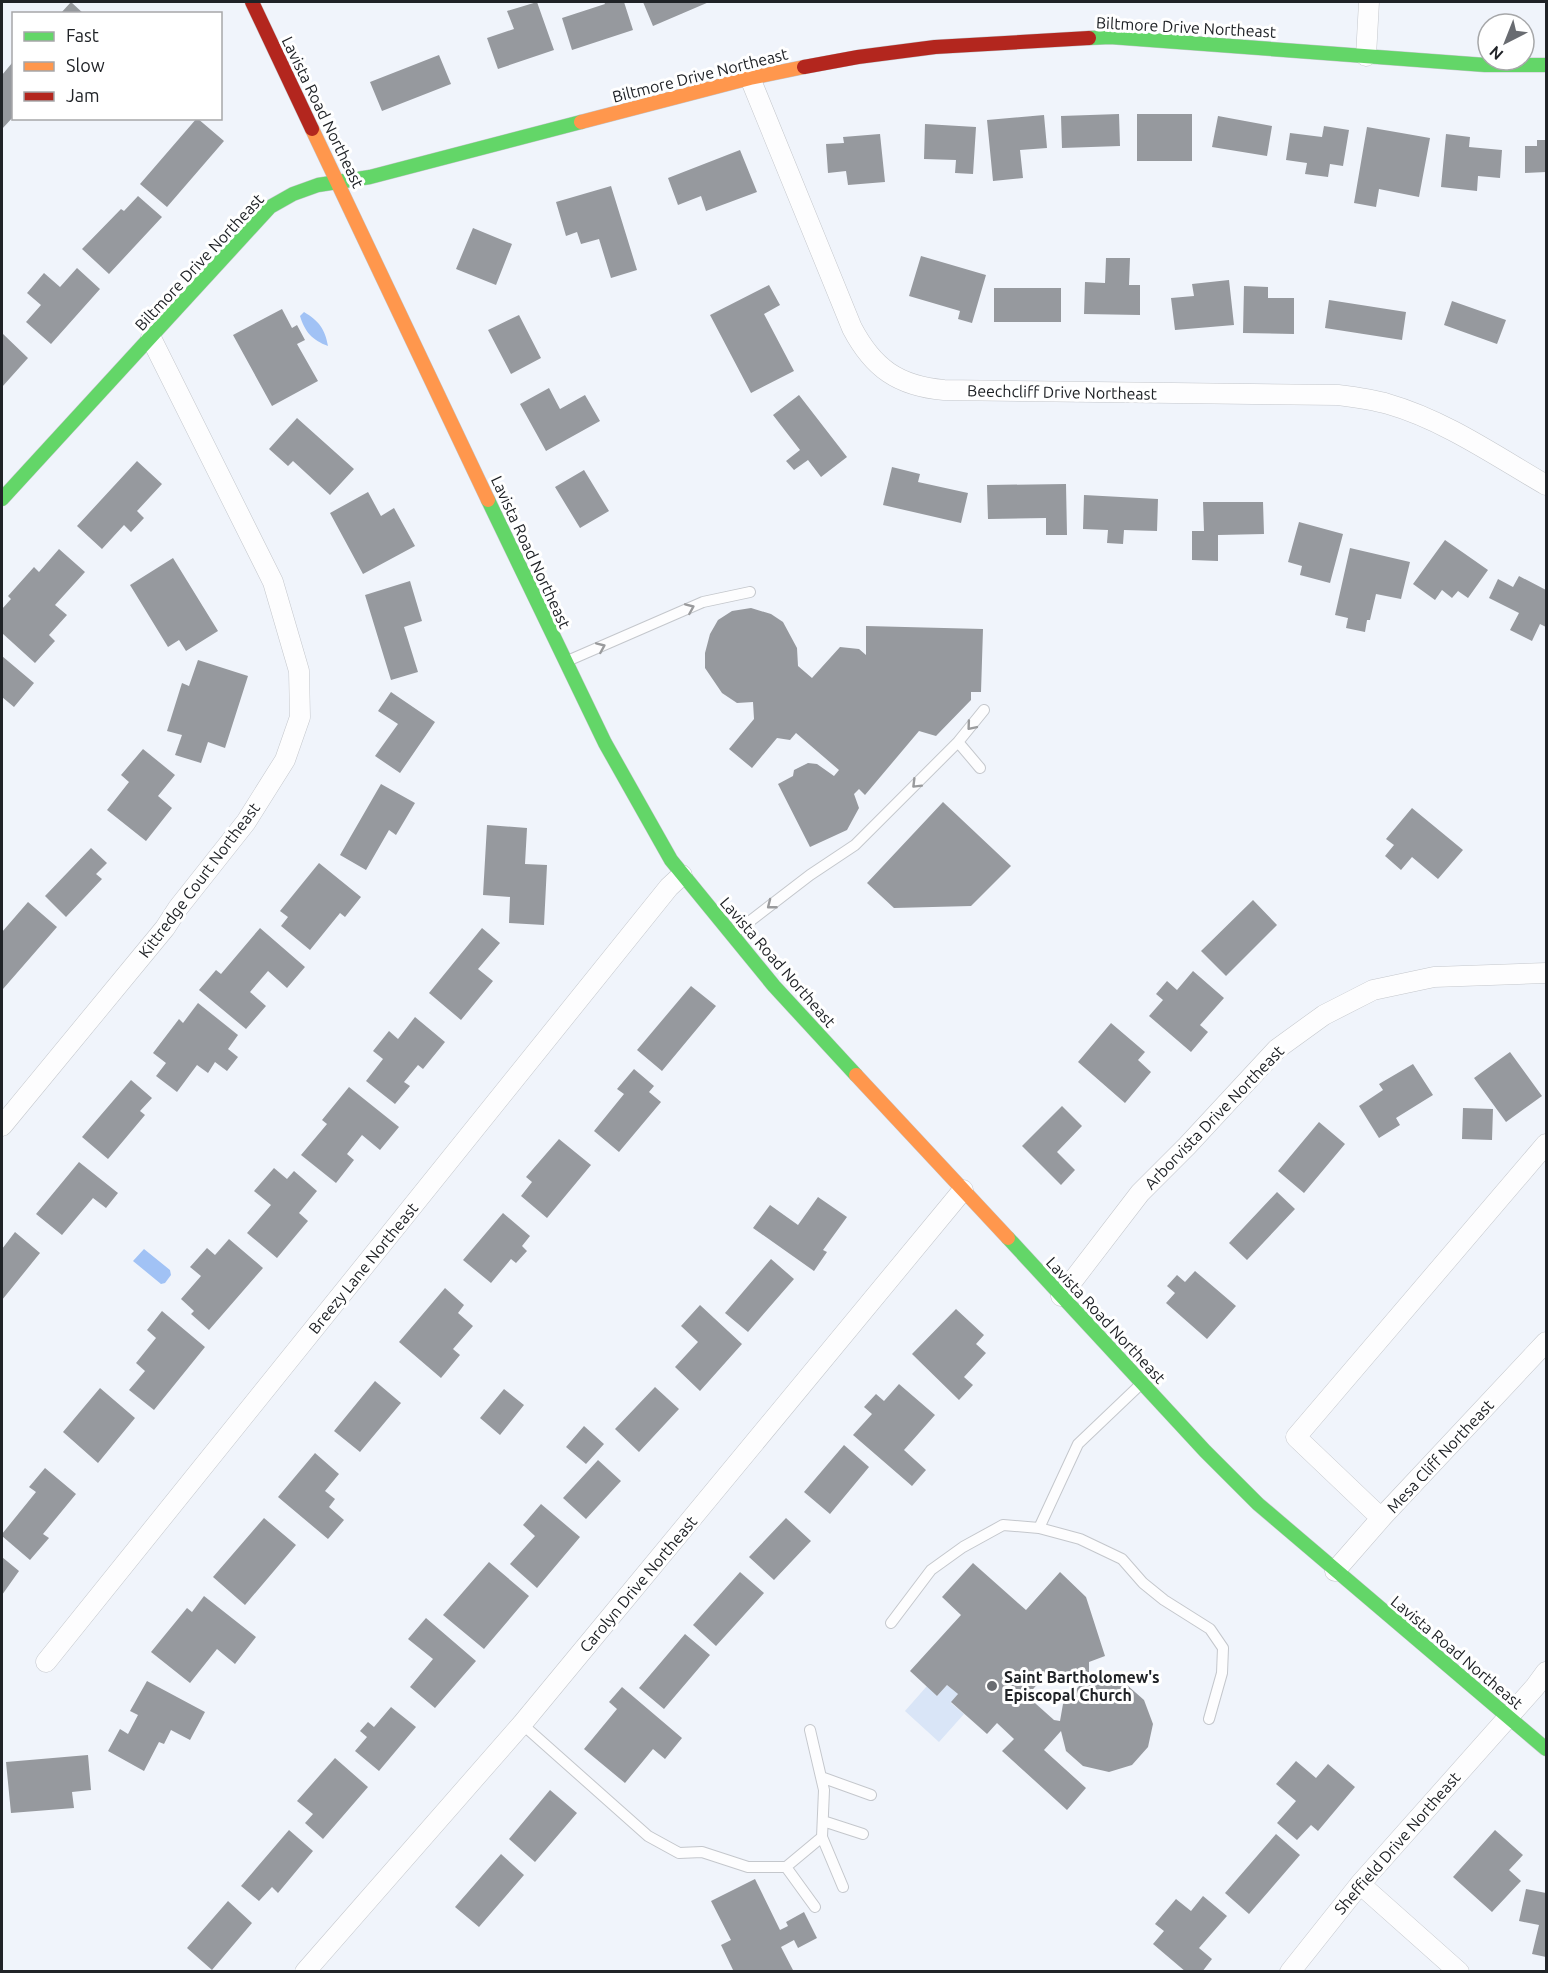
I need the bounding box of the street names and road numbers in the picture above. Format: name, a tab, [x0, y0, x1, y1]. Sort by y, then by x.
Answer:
street label: Biltmore Drive Northeast	[1096, 13, 1277, 41]
street label: Lavista Road Northeast	[278, 33, 368, 191]
street label: Biltmore Drive Northeast	[610, 44, 790, 106]
street label: Biltmore Drive Northeast	[131, 189, 268, 334]
street label: Beechcliff Drive Northeast	[967, 381, 1158, 403]
street label: Lavista Road Northeast	[488, 473, 575, 632]
street label: Kittredge Court Northeast	[135, 798, 264, 961]
street label: Lavista Road Northeast	[717, 893, 840, 1031]
street label: Arborvista Drive Northeast	[1141, 1041, 1288, 1192]
street label: Breezy Lane Northeast	[305, 1198, 422, 1337]
street label: Lavista Road Northeast	[1043, 1253, 1170, 1387]
street label: Mesa Cliff Northeast	[1383, 1395, 1497, 1516]
street label: Carolyn Drive Northeast	[576, 1512, 701, 1656]
street label: Lavista Road Northeast	[1388, 1592, 1527, 1713]
street label: Sheffield Drive Northeast	[1330, 1768, 1464, 1918]

